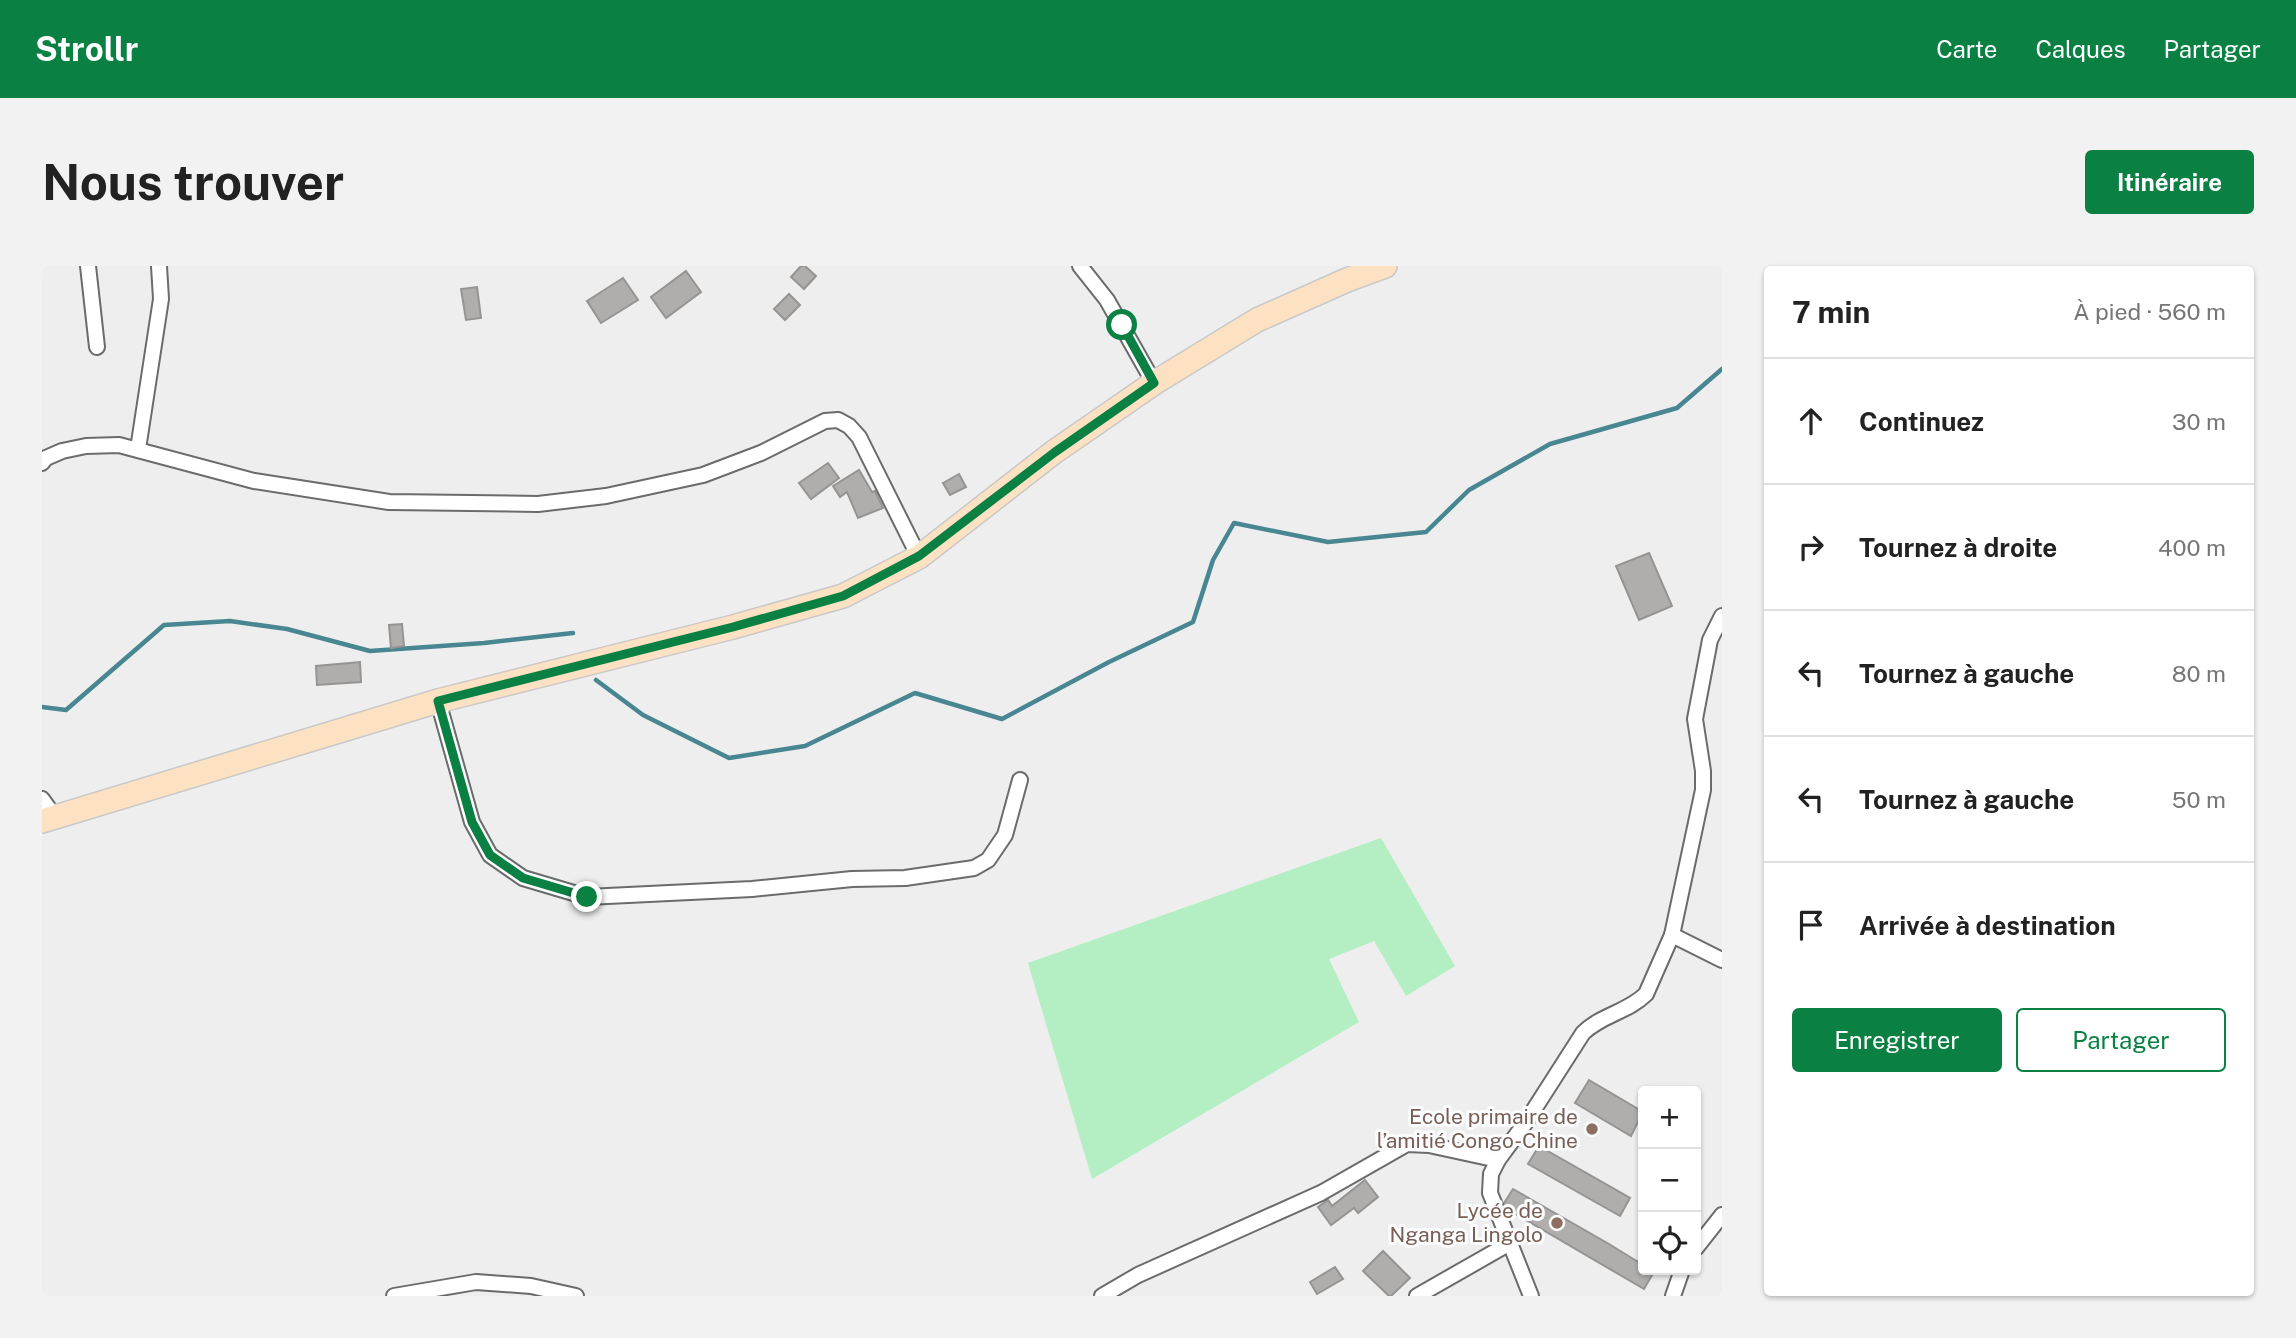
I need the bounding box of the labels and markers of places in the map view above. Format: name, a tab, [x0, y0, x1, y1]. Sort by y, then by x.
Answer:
place label: Ecole primaire de l’amitié Congo-Chine	[1377, 1104, 1578, 1153]
marker: Ecole primaire de l’amitié Congo-Chine	[1584, 1121, 1600, 1137]
place label: Lycée de Nganga Lingolo	[1389, 1198, 1543, 1247]
marker: Lycée de Nganga Lingolo	[1549, 1215, 1565, 1231]

